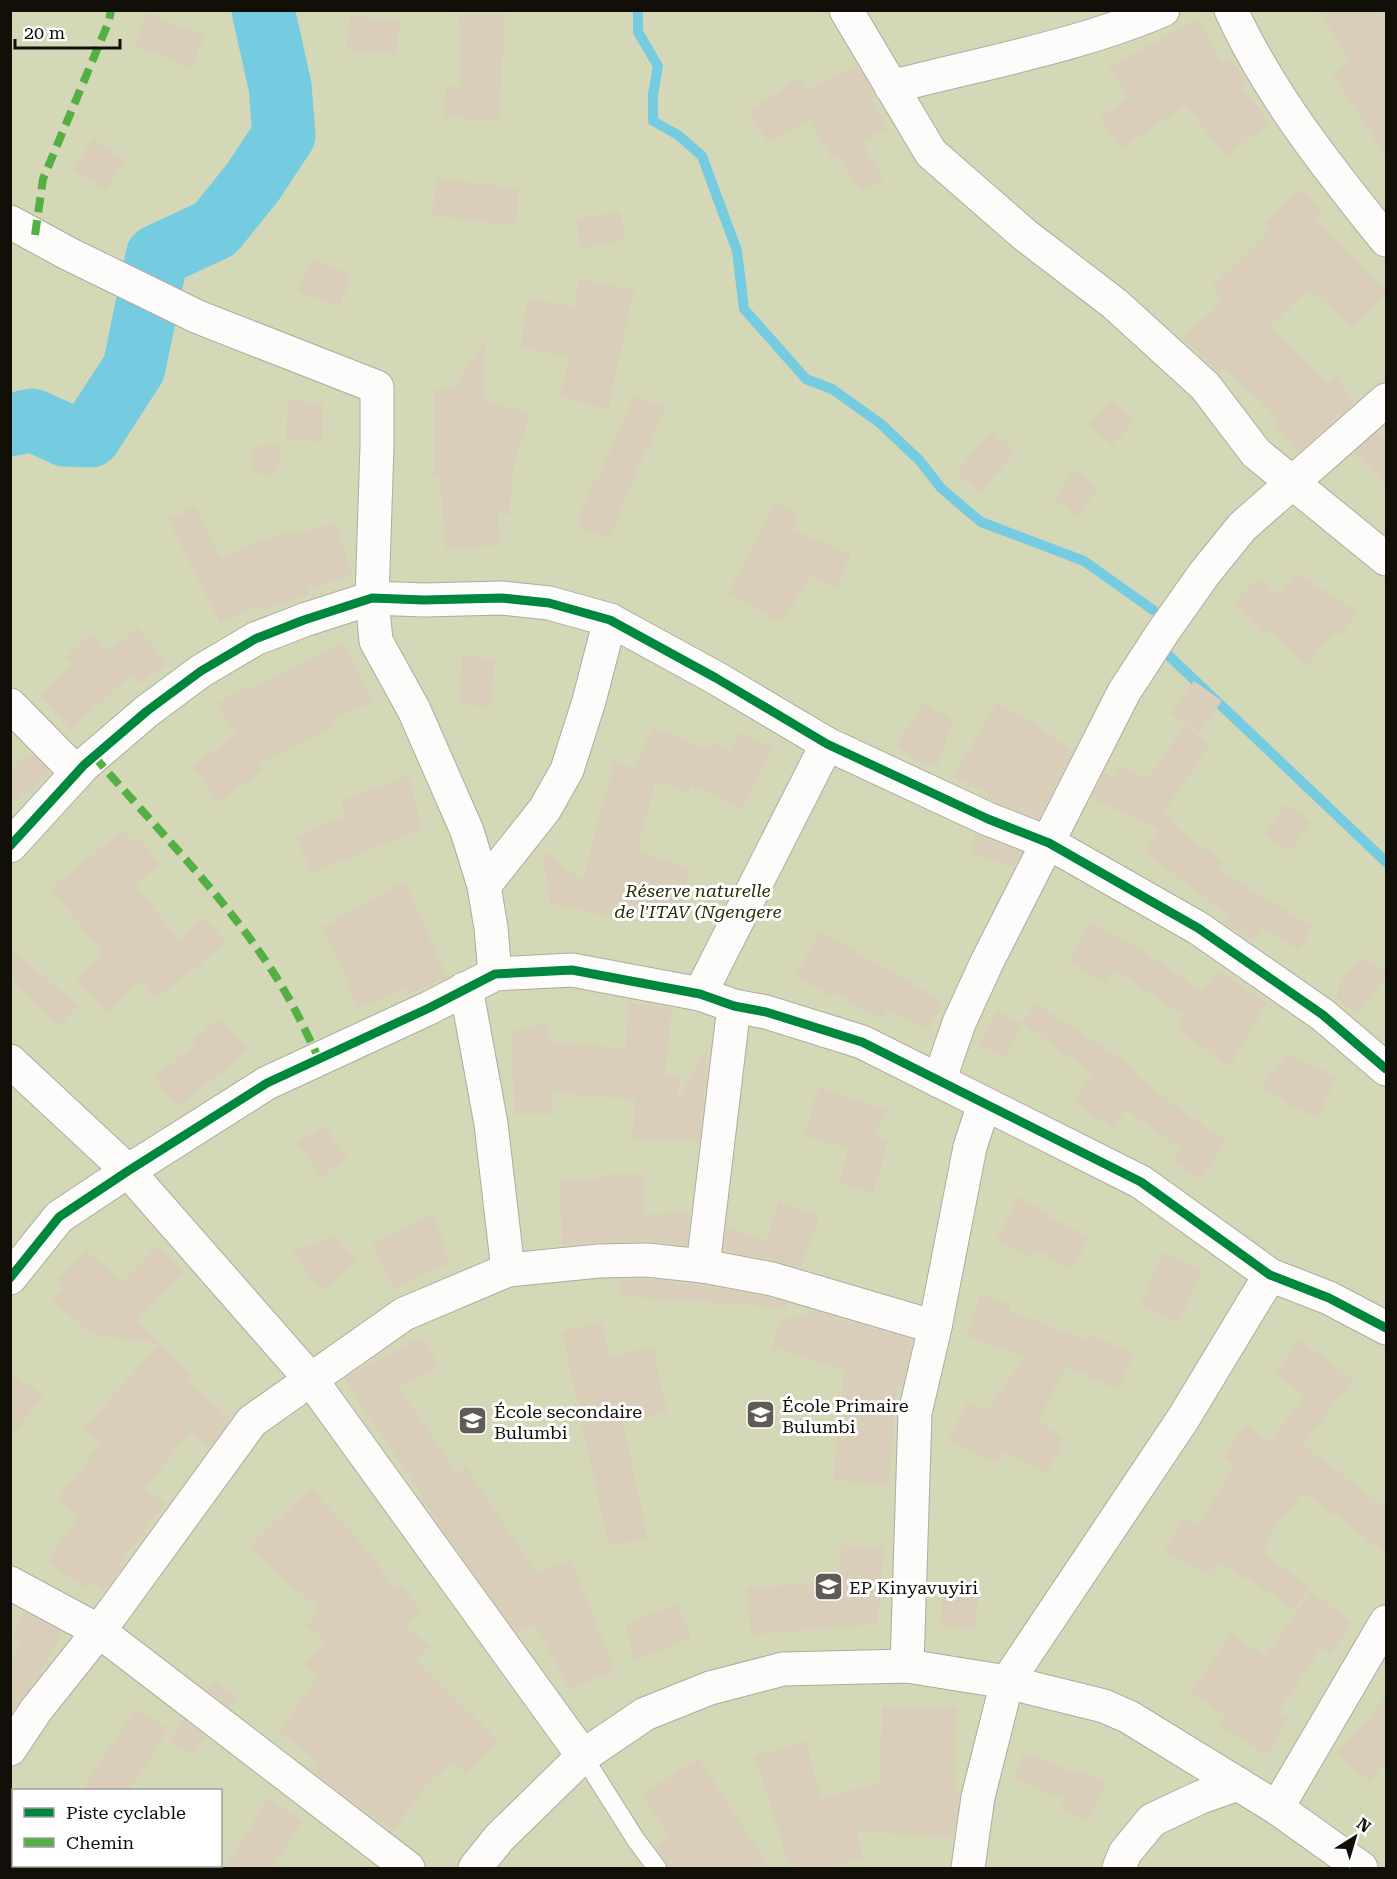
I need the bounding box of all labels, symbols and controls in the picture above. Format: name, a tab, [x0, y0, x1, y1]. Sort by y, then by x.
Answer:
scale bar	[15, 12, 120, 50]
text: 20 m	[24, 22, 65, 43]
park label: Réserve naturelle de l'ITAV (Ngengere	[614, 880, 782, 922]
place label: École Primaire Bulumbi	[782, 1395, 909, 1437]
school or university icon: École Primaire Bulumbi	[745, 1399, 777, 1431]
place label: École secondaire Bulumbi	[494, 1401, 642, 1443]
school or university icon: École secondaire Bulumbi	[457, 1405, 489, 1437]
school or university icon: EP Kinyavuyiri	[812, 1571, 844, 1603]
place label: EP Kinyavuyiri	[849, 1577, 978, 1598]
legend	[12, 1789, 222, 1867]
text: Piste cyclable	[66, 1802, 186, 1823]
north arrow	[1325, 1807, 1385, 1867]
text: N	[1353, 1814, 1374, 1837]
text: Chemin	[66, 1832, 135, 1853]

